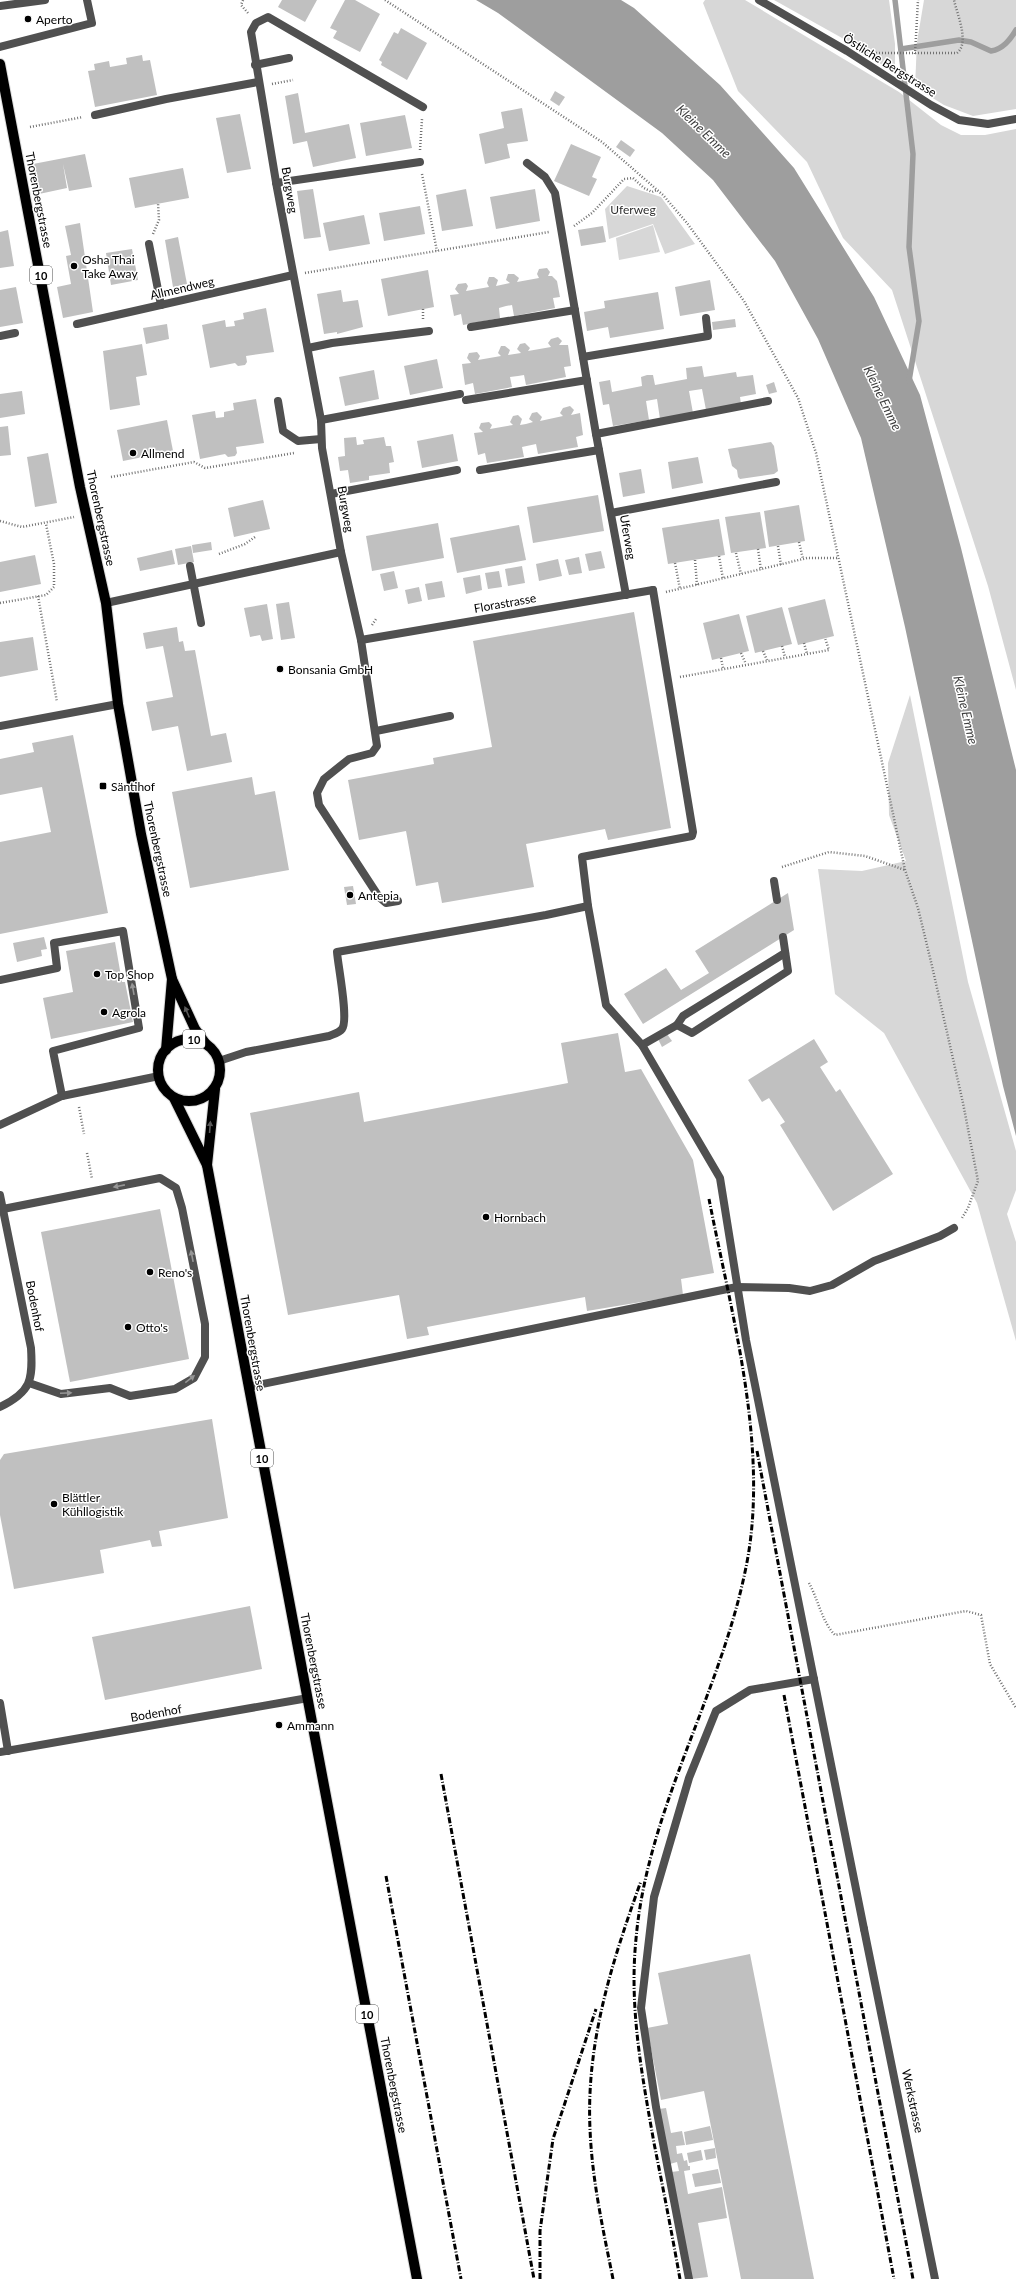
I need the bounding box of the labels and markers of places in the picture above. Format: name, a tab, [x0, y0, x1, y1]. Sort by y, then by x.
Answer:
place label: Aperto	[36, 12, 73, 27]
marker: Aperto	[23, 14, 33, 24]
place label: Osha Thai Take Away	[82, 252, 138, 281]
marker: Osha Thai Take Away	[69, 261, 79, 271]
place label: Allmend	[141, 446, 184, 461]
marker: Allmend	[128, 448, 138, 458]
place label: Bonsania GmbH	[288, 662, 373, 677]
marker: Bonsania GmbH	[275, 664, 285, 674]
place label: Säntihof	[111, 779, 156, 794]
marker: Säntihof	[98, 781, 108, 791]
place label: Antepia	[358, 888, 399, 903]
marker: Antepia	[345, 890, 355, 900]
place label: Top Shop	[105, 967, 154, 982]
marker: Top Shop	[92, 969, 102, 979]
place label: Agrola	[112, 1005, 146, 1020]
marker: Agrola	[99, 1007, 109, 1017]
place label: Hornbach	[494, 1210, 546, 1225]
marker: Hornbach	[481, 1212, 491, 1222]
place label: Reno's	[158, 1265, 192, 1280]
marker: Reno's	[145, 1267, 155, 1277]
place label: Otto's	[136, 1320, 168, 1335]
marker: Otto's	[123, 1322, 133, 1332]
place label: Blättler Kühllogistik	[62, 1490, 124, 1519]
marker: Blättler Kühllogistik	[49, 1499, 59, 1509]
place label: Ammann	[287, 1718, 334, 1733]
marker: Ammann	[274, 1720, 284, 1730]

